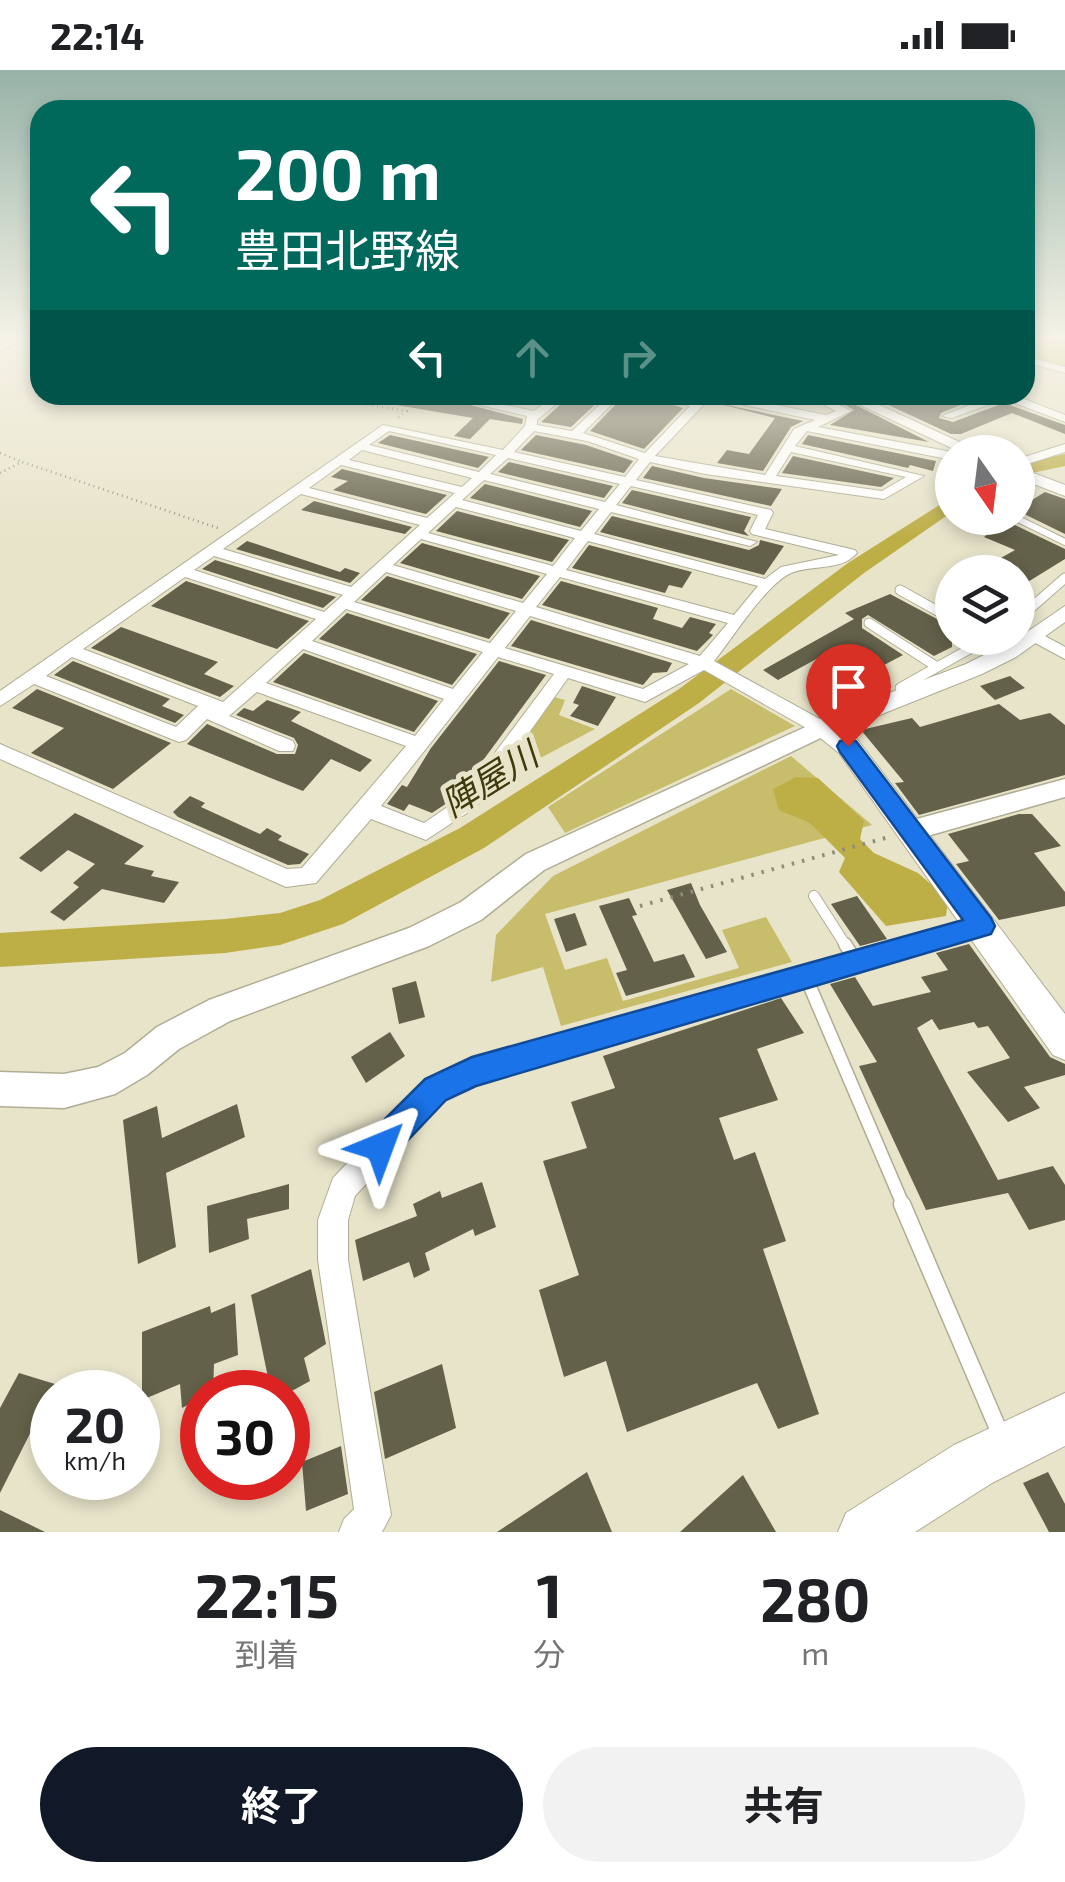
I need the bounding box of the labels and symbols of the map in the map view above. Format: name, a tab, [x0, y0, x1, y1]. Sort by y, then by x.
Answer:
north arrow	[935, 435, 1035, 535]
pin	[806, 644, 891, 747]
water label: 陣屋川	[433, 730, 548, 824]
position arrow	[328, 1095, 432, 1199]
speed limit sign: 30	[180, 1370, 310, 1500]

